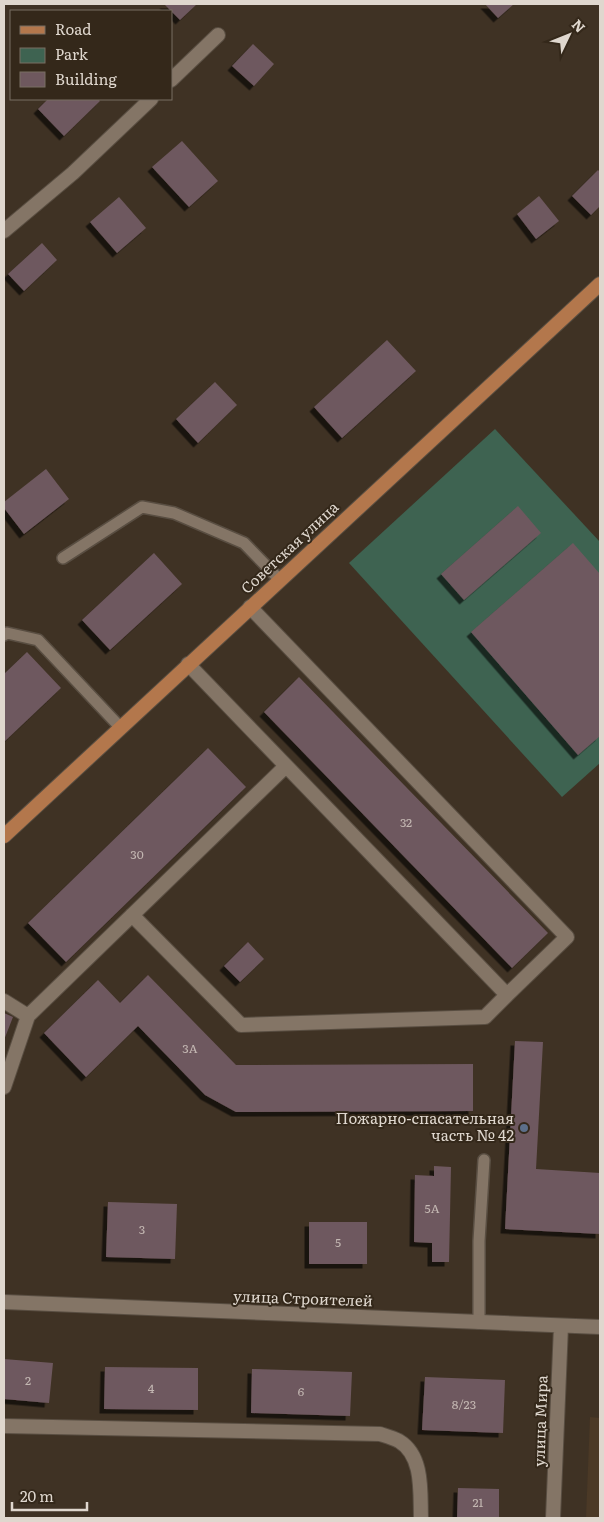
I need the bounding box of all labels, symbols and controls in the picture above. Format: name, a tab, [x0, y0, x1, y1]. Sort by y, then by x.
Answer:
legend	[10, 10, 172, 100]
north arrow	[544, 10, 594, 60]
text: N	[568, 14, 591, 37]
text: Road	[55, 17, 91, 40]
text: Park	[55, 42, 89, 65]
text: Building	[55, 67, 117, 90]
street label: Советская улица	[235, 495, 344, 598]
house number: 32	[400, 813, 412, 831]
house number: 30	[130, 845, 144, 863]
house number: 3А	[182, 1039, 198, 1057]
place label: Пожарно-спасательная часть № 42	[336, 1106, 514, 1146]
marker: Пожарно-спасательная часть № 42	[518, 1122, 530, 1134]
house number: 5А	[425, 1199, 440, 1217]
house number: 3	[139, 1220, 145, 1238]
house number: 5	[335, 1233, 341, 1251]
street label: улица Строителей	[233, 1284, 373, 1311]
house number: 2	[25, 1371, 31, 1389]
street label: улица Мира	[526, 1374, 553, 1467]
house number: 4	[148, 1379, 155, 1397]
house number: 6	[298, 1382, 305, 1400]
house number: 8/23	[452, 1395, 476, 1413]
scale bar	[12, 1480, 88, 1512]
text: 20 m	[20, 1484, 54, 1507]
house number: 21	[473, 1493, 484, 1511]

